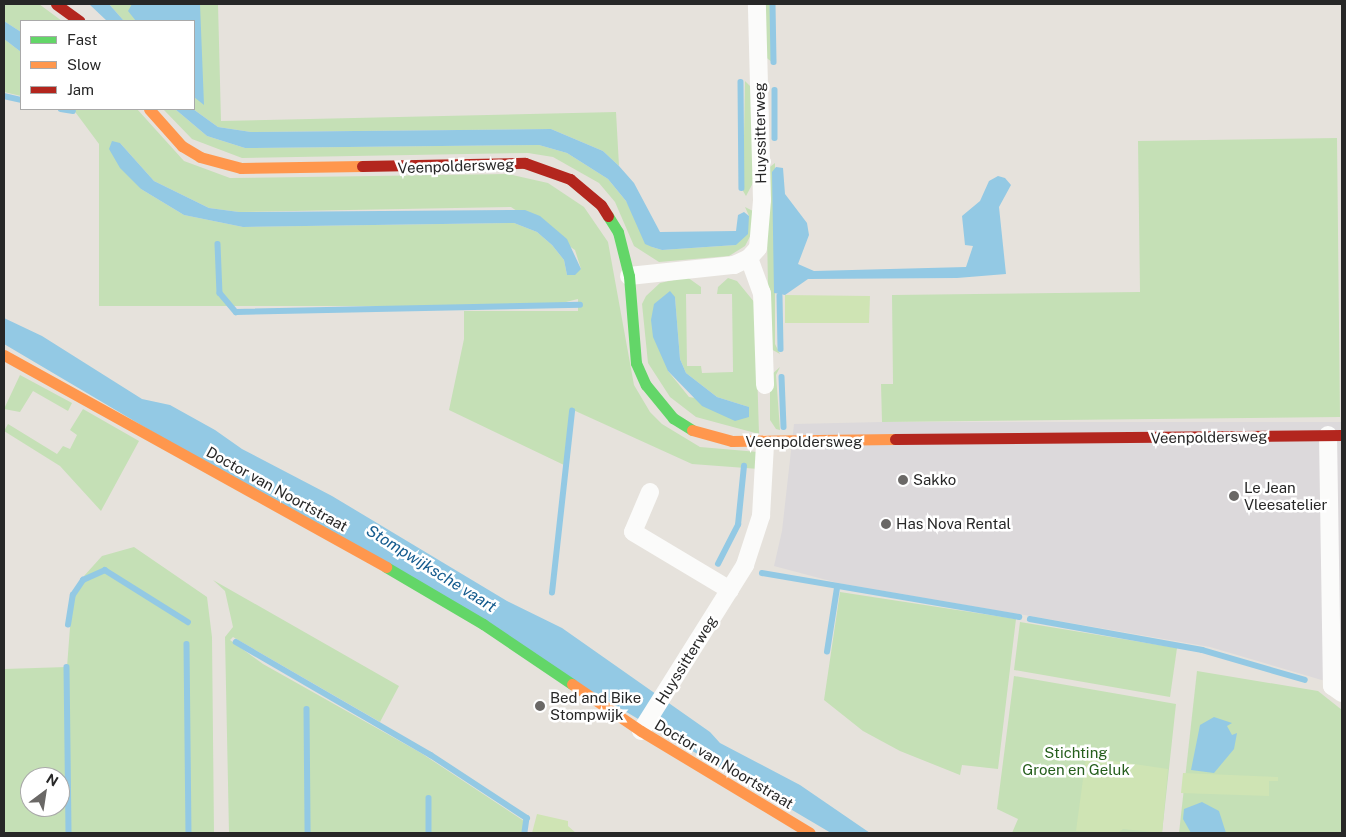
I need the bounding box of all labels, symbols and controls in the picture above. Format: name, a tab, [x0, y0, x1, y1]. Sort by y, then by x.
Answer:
legend	[20, 20, 195, 110]
text: Fast	[67, 31, 97, 48]
text: Slow	[67, 56, 101, 73]
text: Jam	[67, 81, 94, 98]
street label: Huyssitterweg	[750, 82, 770, 184]
street label: Veenpoldersweg	[397, 155, 515, 177]
street label: Veenpoldersweg	[1150, 427, 1268, 447]
street label: Veenpoldersweg	[746, 433, 862, 451]
street label: Doctor van Noortstraat	[203, 443, 351, 535]
place label: Sakko	[913, 471, 956, 489]
marker: Sakko	[897, 474, 909, 486]
place label: Le Jean Vleesatelier	[1244, 478, 1327, 513]
marker: Le Jean Vleesatelier	[1228, 490, 1240, 502]
place label: Has Nova Rental	[896, 515, 1011, 533]
marker: Has Nova Rental	[880, 518, 892, 530]
water label: Stompwijksche vaart	[362, 521, 500, 617]
street label: Huyssitterweg	[651, 612, 721, 708]
place label: Bed and Bike Stompwijk	[550, 688, 641, 723]
marker: Bed and Bike Stompwijk	[534, 700, 546, 712]
street label: Doctor van Noortstraat	[651, 715, 797, 813]
park label: Stichting Groen en Geluk	[1022, 743, 1130, 778]
north arrow	[20, 767, 70, 817]
text: N	[43, 770, 61, 790]

